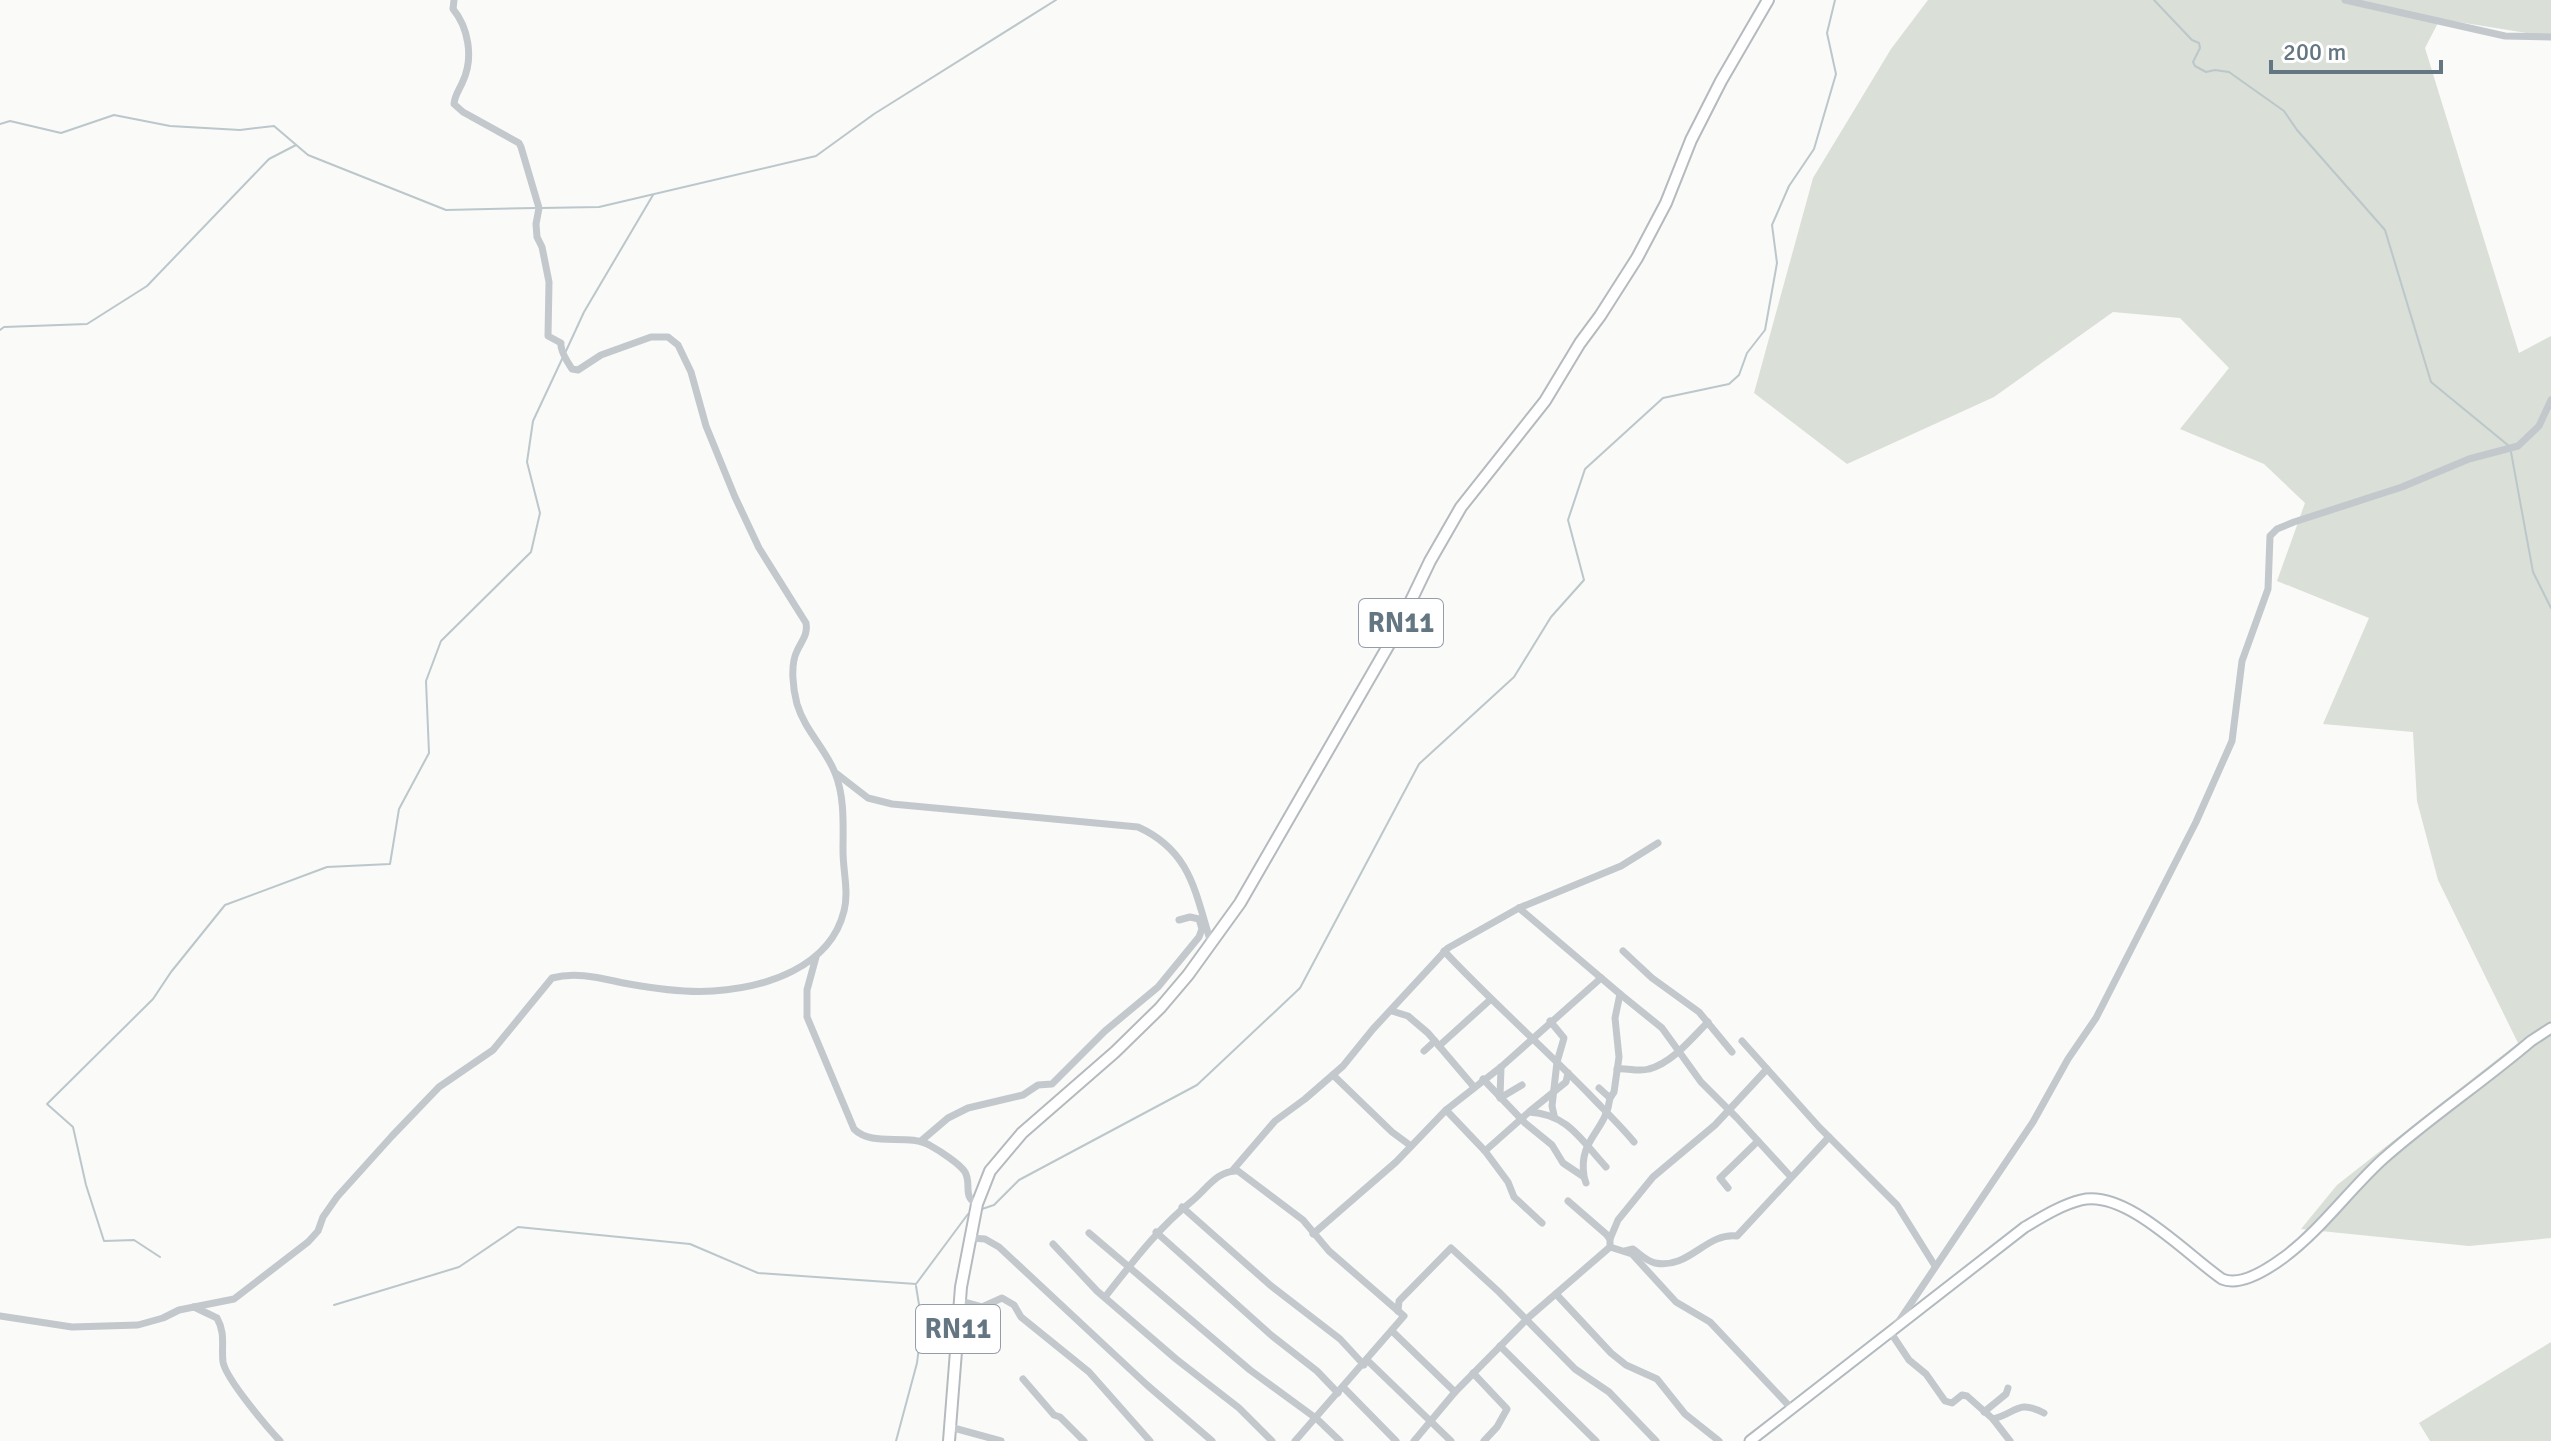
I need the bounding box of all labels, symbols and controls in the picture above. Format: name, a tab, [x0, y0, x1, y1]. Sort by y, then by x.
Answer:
scale bar	[2271, 24, 2441, 74]
text: 200 m	[2283, 37, 2346, 67]
road number: RN11	[1359, 599, 1443, 647]
road number: RN11	[916, 1305, 1000, 1353]

